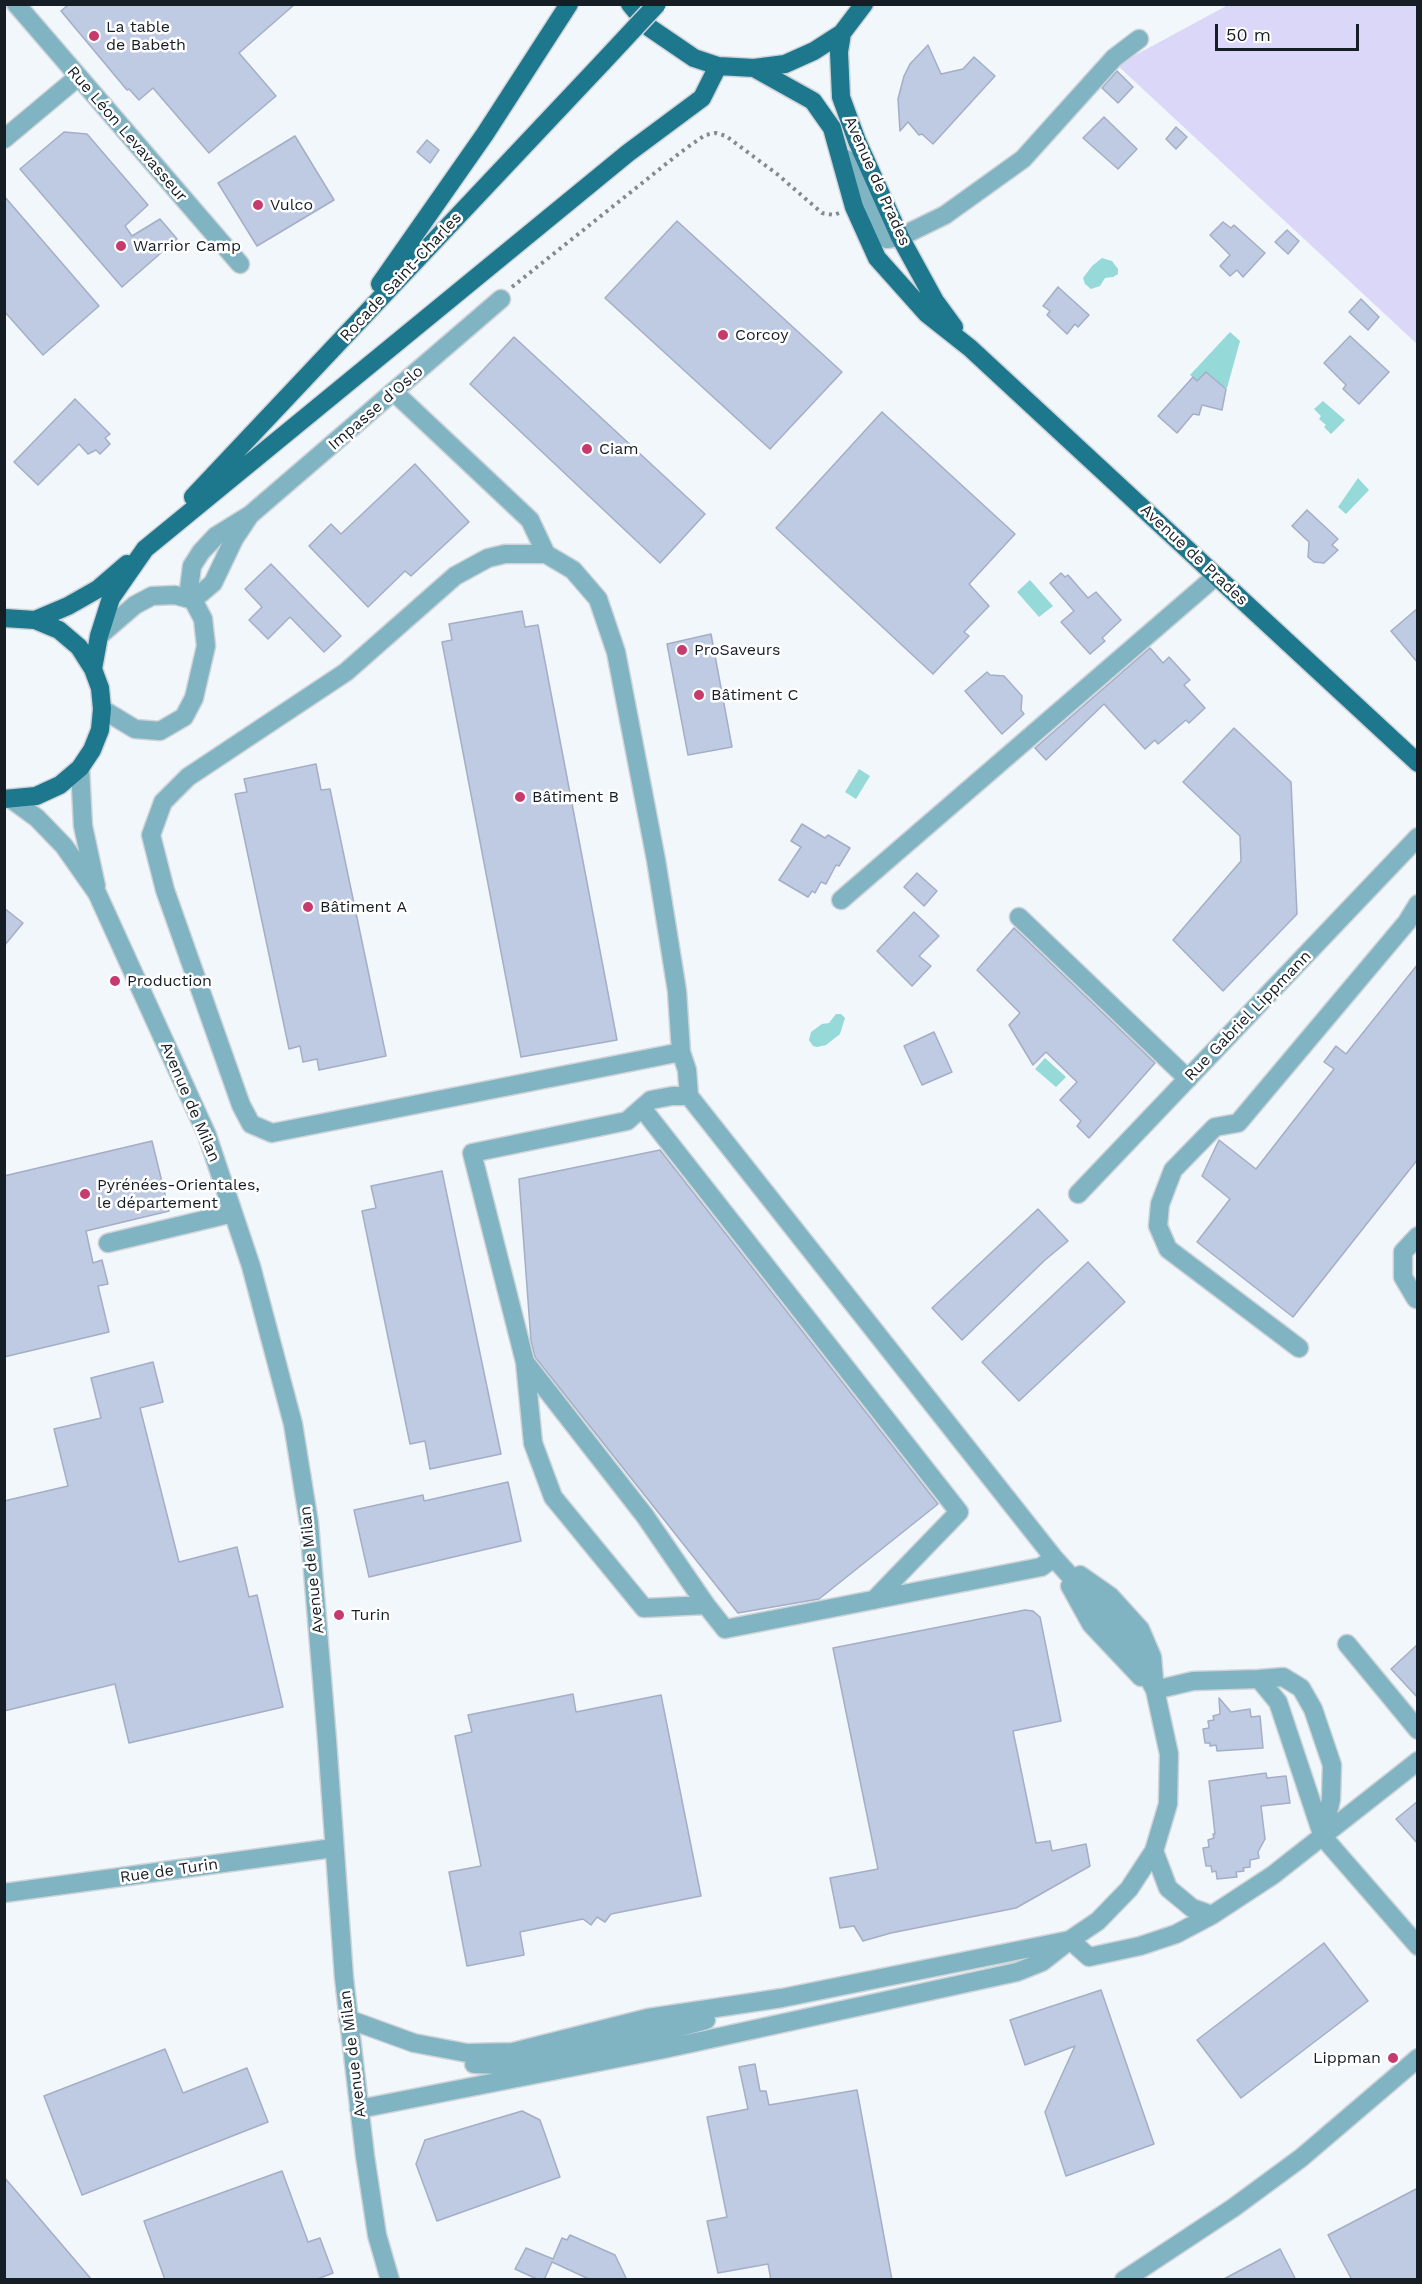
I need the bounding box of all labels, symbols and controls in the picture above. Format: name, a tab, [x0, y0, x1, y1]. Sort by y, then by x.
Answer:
scale bar	[1218, 12, 1362, 50]
place label: La table de Babeth	[106, 17, 186, 55]
text: 50 m	[1226, 24, 1271, 45]
marker: La table de Babeth	[87, 29, 101, 43]
street label: Rue Léon Levavasseur	[63, 62, 191, 206]
street label: Avenue de Prades	[840, 113, 914, 249]
place label: Vulco	[270, 195, 313, 215]
marker: Vulco	[251, 198, 265, 212]
street label: Rocade Saint-Charles	[336, 208, 466, 346]
place label: Warrior Camp	[133, 236, 241, 256]
marker: Warrior Camp	[114, 239, 128, 253]
place label: Corcoy	[735, 325, 788, 345]
marker: Corcoy	[716, 328, 730, 342]
street label: Impasse d'Oslo	[325, 362, 427, 454]
place label: Ciam	[599, 439, 639, 459]
marker: Ciam	[580, 442, 594, 456]
street label: Avenue de Prades	[1136, 500, 1252, 610]
place label: ProSaveurs	[694, 640, 780, 660]
marker: ProSaveurs	[675, 643, 689, 657]
place label: Bâtiment C	[711, 685, 799, 705]
marker: Bâtiment C	[692, 688, 706, 702]
place label: Bâtiment B	[532, 787, 619, 807]
marker: Bâtiment B	[513, 790, 527, 804]
place label: Bâtiment A	[320, 897, 407, 917]
marker: Bâtiment A	[301, 900, 315, 914]
street label: Rue Gabriel Lippmann	[1181, 947, 1315, 1085]
place label: Production	[127, 971, 212, 991]
marker: Production	[108, 974, 122, 988]
street label: Avenue de Milan	[156, 1039, 224, 1165]
place label: Pyrénées-Orientales, le département	[97, 1175, 260, 1213]
marker: Pyrénées-Orientales, le département	[78, 1187, 92, 1201]
street label: Avenue de Milan	[296, 1505, 328, 1635]
place label: Turin	[351, 1605, 390, 1625]
marker: Turin	[332, 1608, 346, 1622]
street label: Rue de Turin	[119, 1855, 219, 1887]
street label: Avenue de Milan	[336, 1989, 370, 2119]
place label: Lippman	[1313, 2048, 1381, 2068]
marker: Lippman	[1386, 2051, 1400, 2065]

